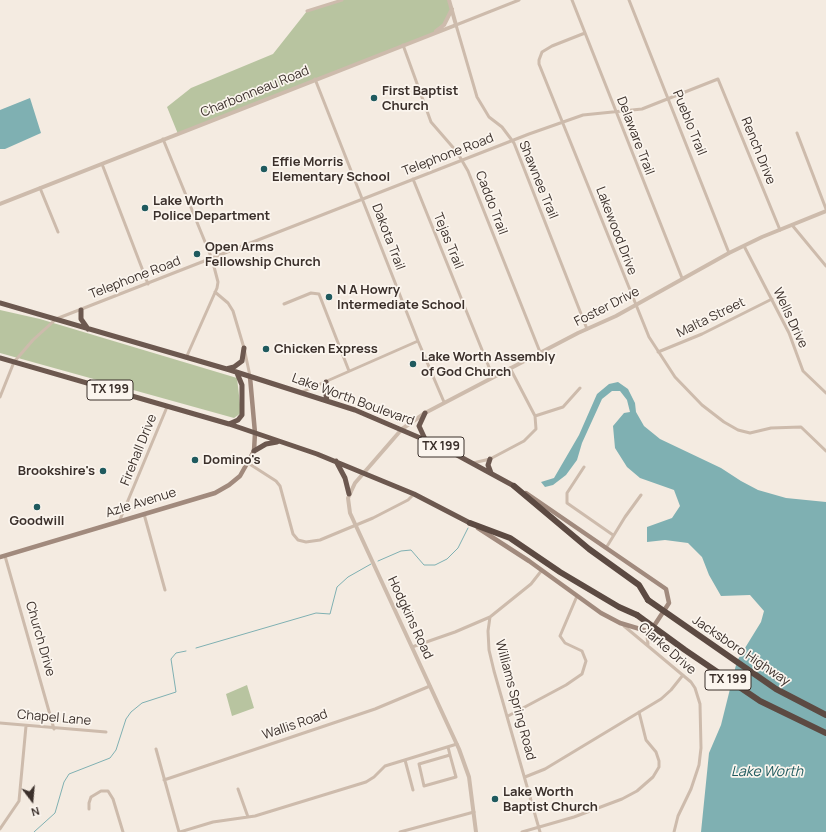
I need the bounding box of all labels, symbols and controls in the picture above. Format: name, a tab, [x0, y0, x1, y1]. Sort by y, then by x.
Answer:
street label: Charbonneau Road	[199, 63, 311, 121]
place label: First Baptist Church	[382, 83, 458, 114]
street label: Pueblo Trail	[669, 88, 709, 158]
marker: First Baptist Church	[369, 93, 379, 103]
street label: Delaware Trail	[613, 95, 657, 177]
street label: Rench Drive	[737, 115, 779, 187]
street label: Telephone Road	[400, 130, 496, 180]
street label: Shawnee Trail	[515, 139, 561, 221]
place label: Effie Morris Elementary School	[272, 154, 390, 185]
marker: Effie Morris Elementary School	[259, 164, 269, 174]
street label: Caddo Trail	[472, 169, 510, 237]
street label: Lakewood Drive	[592, 185, 640, 277]
place label: Lake Worth Police Department	[153, 193, 270, 224]
street label: Dakota Trail	[368, 202, 408, 272]
marker: Lake Worth Police Department	[140, 203, 150, 213]
street label: Tejas Trail	[430, 211, 466, 271]
place label: Open Arms Fellowship Church	[205, 239, 321, 270]
marker: Open Arms Fellowship Church	[192, 249, 202, 259]
street label: Telephone Road	[87, 253, 183, 303]
place label: N A Howry Intermediate School	[337, 282, 465, 313]
street label: Foster Drive	[572, 284, 642, 330]
street label: Wells Drive	[769, 285, 811, 351]
marker: N A Howry Intermediate School	[324, 292, 334, 302]
street label: Malta Street	[674, 295, 748, 341]
place label: Chicken Express	[274, 341, 378, 357]
marker: Chicken Express	[261, 344, 271, 354]
place label: Lake Worth Assembly of God Church	[421, 349, 555, 380]
marker: Lake Worth Assembly of God Church	[408, 359, 418, 369]
street label: Lake Worth Boulevard	[290, 371, 416, 429]
road number: TX 199	[87, 380, 133, 400]
street label: Firehall Drive	[118, 412, 160, 488]
road number: TX 199	[418, 437, 464, 457]
place label: Domino's	[203, 452, 261, 468]
marker: Domino's	[190, 455, 200, 465]
place label: Brookshire's	[18, 463, 95, 479]
marker: Brookshire's	[98, 466, 108, 476]
street label: Azle Avenue	[104, 485, 178, 521]
marker: Goodwill	[32, 502, 42, 512]
place label: Goodwill	[10, 513, 64, 529]
street label: Hodgkins Road	[384, 574, 436, 662]
street label: Church Drive	[22, 600, 58, 678]
street label: Jacksboro Highway	[689, 613, 793, 689]
street label: Clarke Drive	[635, 620, 699, 678]
street label: Williams Spring Road	[491, 638, 539, 762]
road number: TX 199	[705, 670, 751, 690]
street label: Chapel Lane	[16, 707, 92, 729]
street label: Wallis Road	[260, 707, 330, 743]
water label: Lake Worth	[731, 764, 803, 780]
north arrow	[12, 780, 52, 820]
place label: Lake Worth Baptist Church	[503, 784, 598, 815]
marker: Lake Worth Baptist Church	[490, 794, 500, 804]
text: N	[30, 804, 41, 820]

